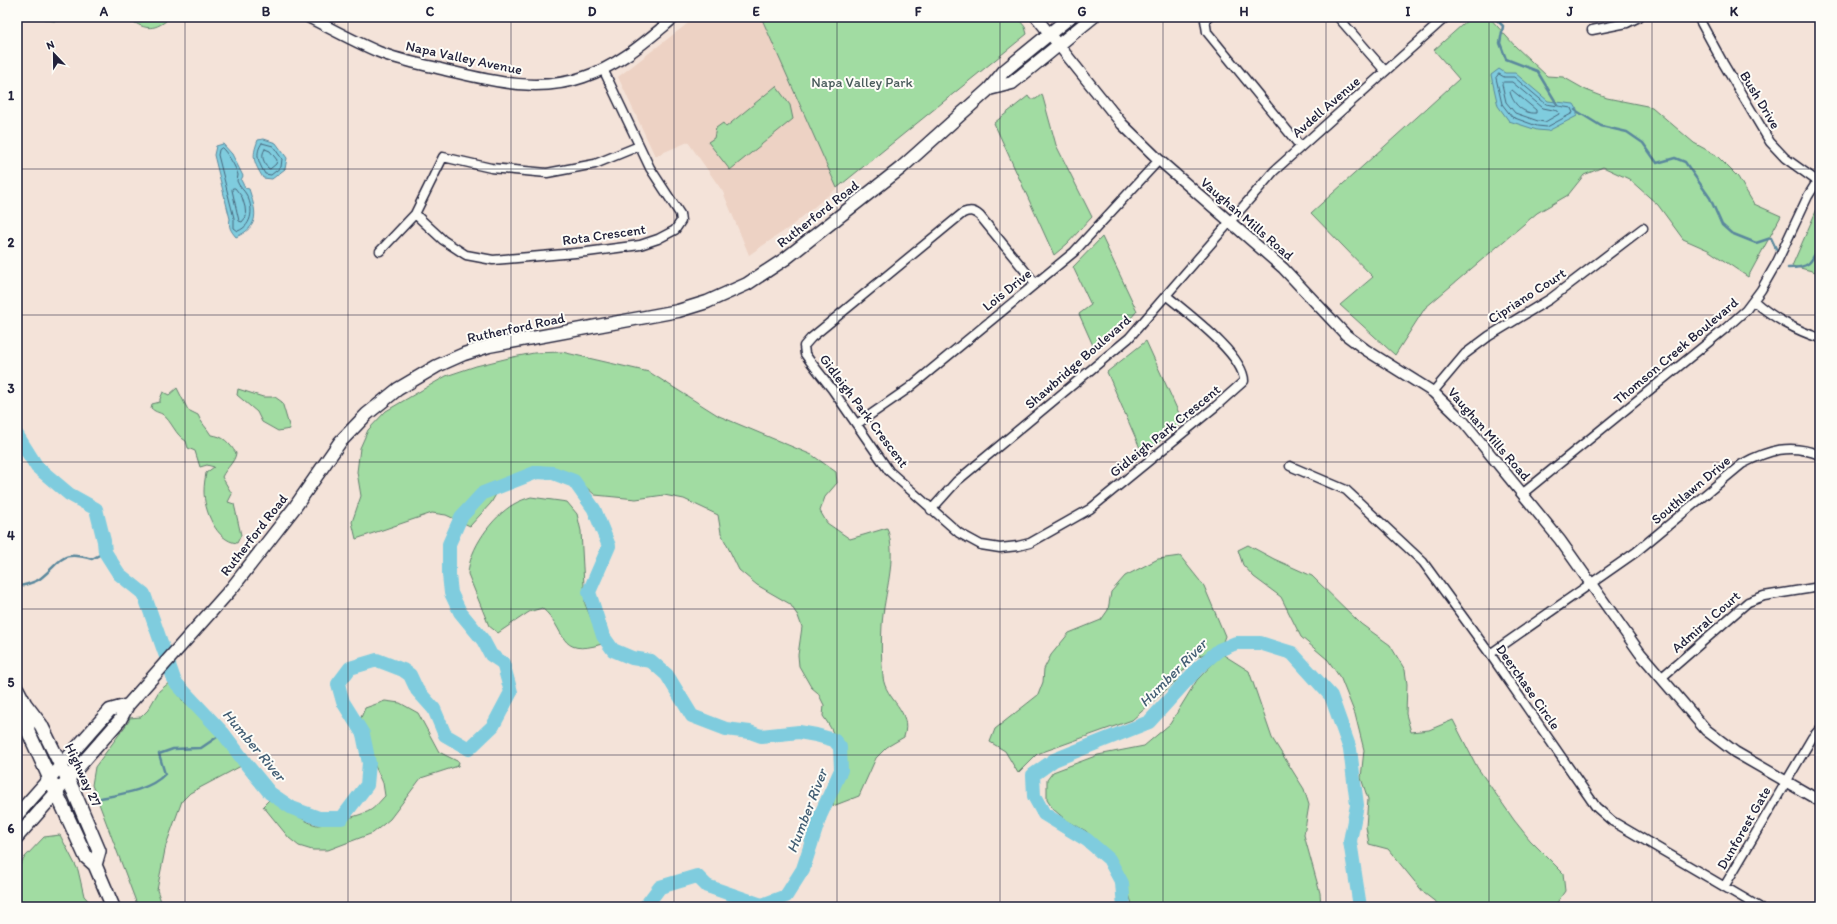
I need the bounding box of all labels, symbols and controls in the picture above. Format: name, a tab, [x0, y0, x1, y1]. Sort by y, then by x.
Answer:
text: A	[99, 4, 109, 19]
text: B	[262, 4, 271, 19]
text: C	[426, 4, 435, 19]
text: D	[588, 4, 597, 19]
text: E	[752, 4, 760, 19]
text: F	[915, 4, 922, 19]
text: G	[1078, 4, 1087, 19]
text: H	[1240, 4, 1249, 19]
text: I	[1406, 4, 1411, 19]
text: J	[1566, 4, 1574, 19]
text: K	[1730, 4, 1739, 19]
north arrow	[34, 34, 74, 74]
street label: Napa Valley Avenue	[404, 37, 524, 79]
text: N	[45, 38, 56, 53]
street label: Bush Drive	[1736, 68, 1784, 132]
street label: Avdell Avenue	[1288, 72, 1364, 141]
park label: Napa Valley Park	[811, 74, 913, 91]
text: 1	[8, 88, 14, 103]
street label: Vaughan Mills Road	[1197, 174, 1297, 264]
street label: Rutherford Road	[774, 177, 863, 251]
street label: Rota Crescent	[561, 221, 647, 249]
text: 2	[8, 235, 15, 250]
street label: Lois Drive	[979, 265, 1035, 315]
street label: Cipriano Court	[1485, 265, 1569, 327]
street label: Thomson Creek Boulevard	[1610, 294, 1742, 408]
street label: Rutherford Road	[466, 309, 567, 347]
street label: Shawbridge Boulevard	[1022, 311, 1135, 413]
street label: Gidleigh Park Crescent	[816, 351, 912, 471]
text: 3	[7, 381, 15, 396]
street label: Gidleigh Park Crescent	[1106, 381, 1224, 481]
street label: Vaughan Mills Road	[1444, 384, 1534, 484]
street label: Southlawn Drive	[1648, 452, 1734, 528]
street label: Rutherford Road	[217, 490, 291, 579]
text: 4	[7, 528, 15, 543]
street label: Admiral Court	[1668, 588, 1744, 656]
water label: Humber River	[1135, 634, 1212, 711]
street label: Deerchase Circle	[1492, 641, 1564, 733]
text: 5	[8, 675, 15, 690]
water label: Humber River	[219, 705, 291, 786]
street label: Highway 27	[61, 741, 105, 809]
water label: Humber River	[783, 764, 832, 855]
street label: Dunforest Gate	[1713, 783, 1775, 873]
text: 6	[8, 821, 15, 836]

